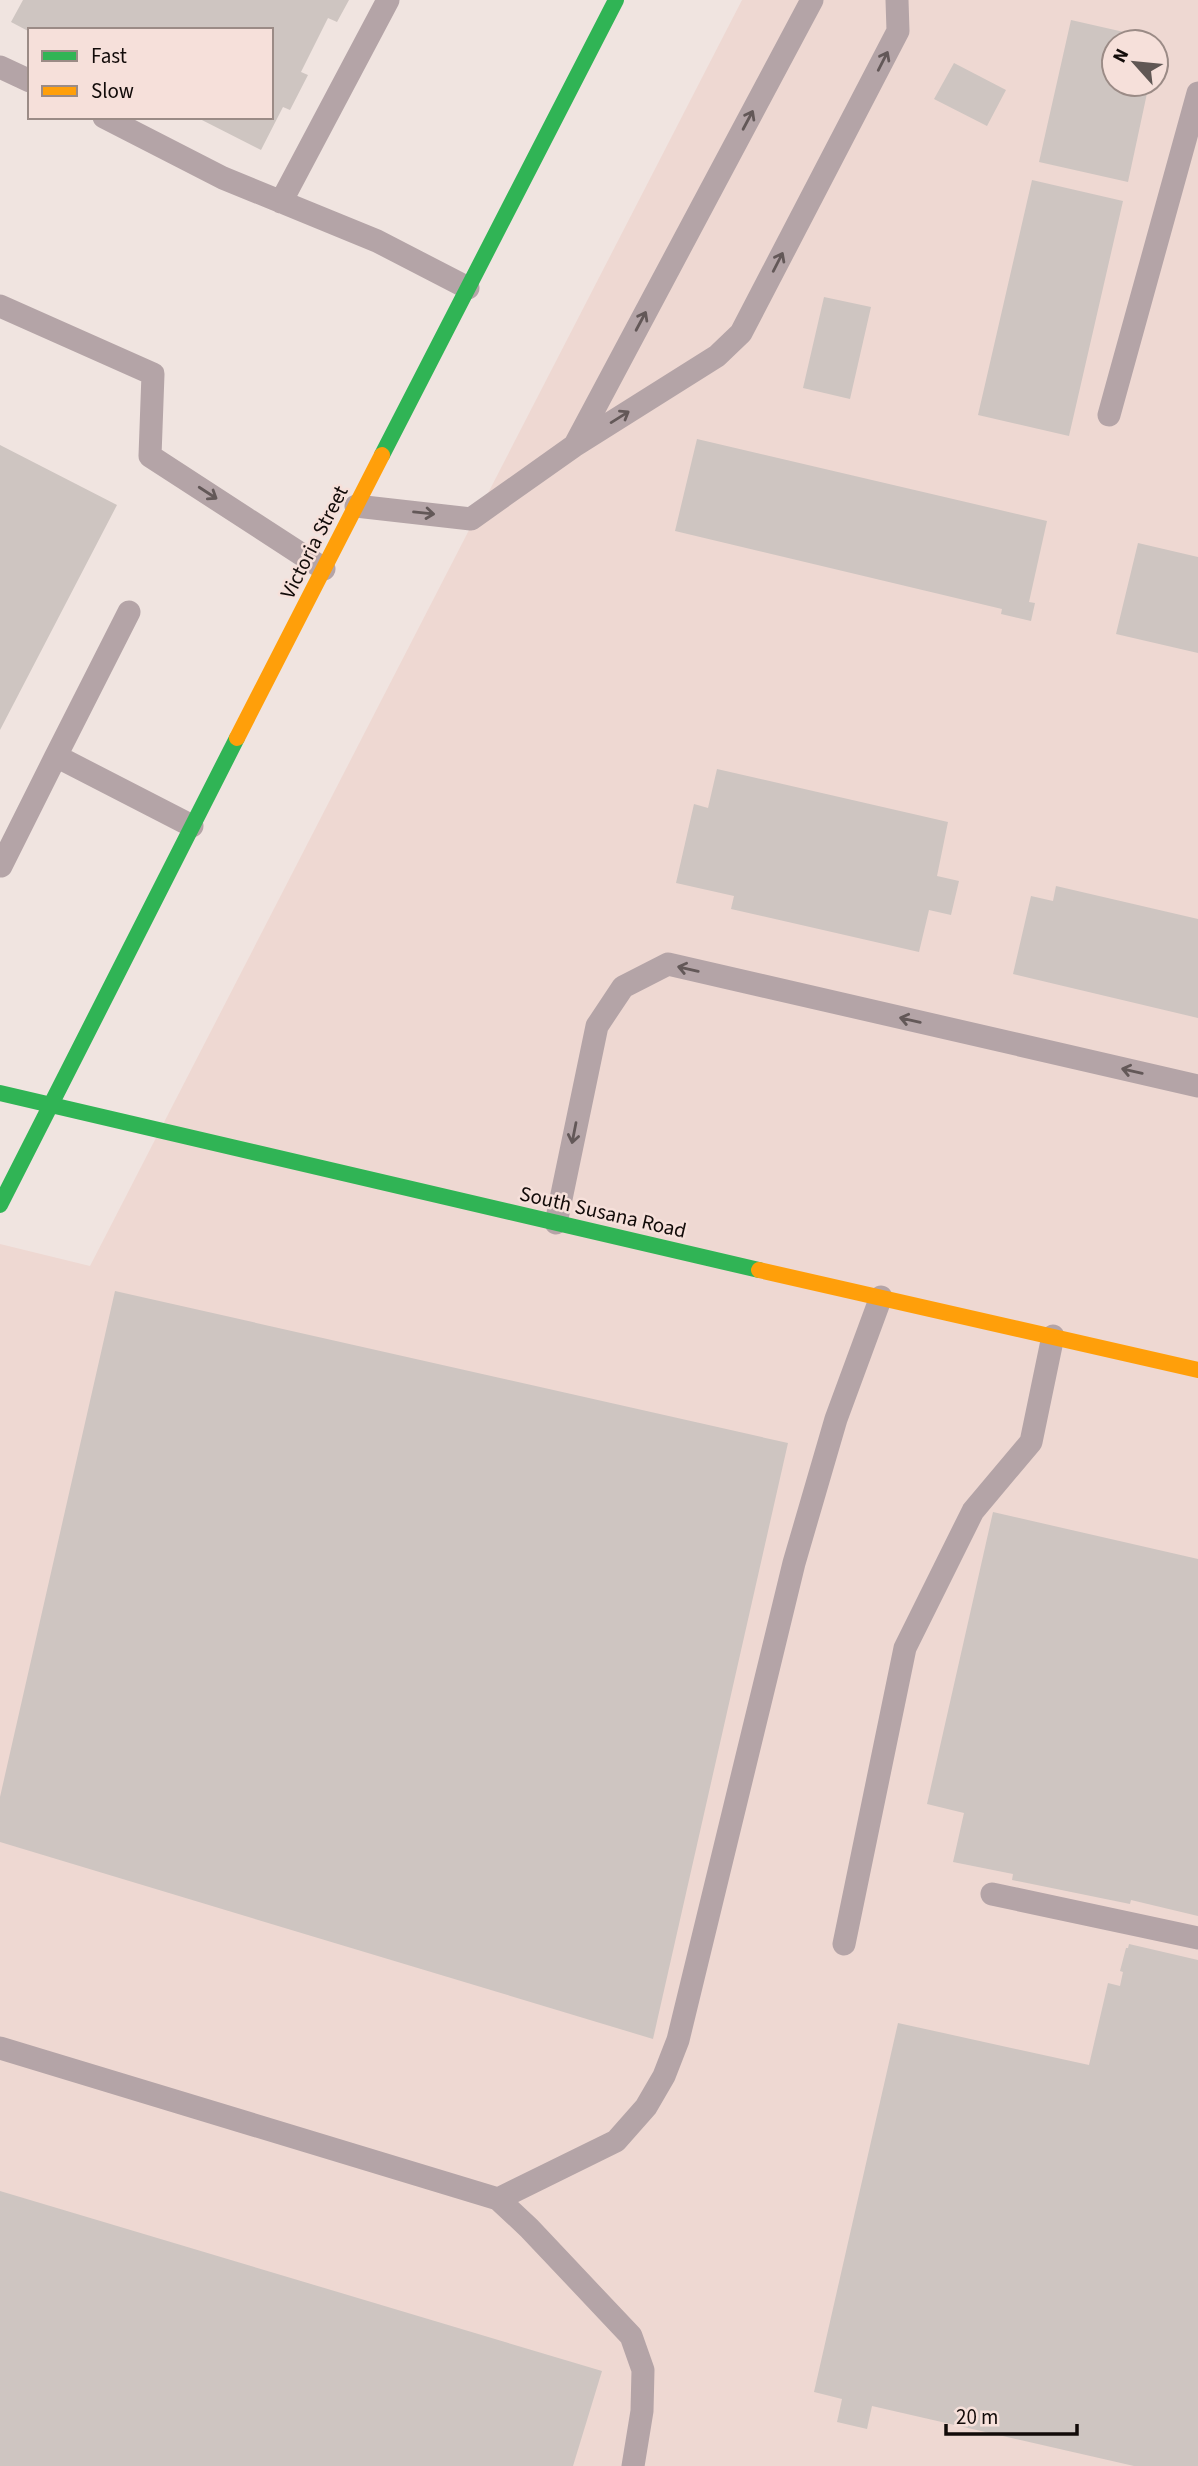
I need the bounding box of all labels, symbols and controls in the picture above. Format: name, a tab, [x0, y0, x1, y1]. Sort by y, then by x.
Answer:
legend	[28, 28, 273, 119]
north arrow	[1100, 28, 1170, 98]
text: Fast	[91, 41, 127, 71]
text: N	[1106, 44, 1136, 68]
one-way arrow	[876, 51, 890, 71]
text: Slow	[91, 76, 134, 106]
one-way arrow	[742, 110, 755, 131]
one-way arrow	[771, 253, 785, 273]
one-way arrow	[635, 311, 648, 332]
one-way arrow	[610, 410, 629, 425]
street label: Victoria Street	[273, 480, 355, 604]
one-way arrow	[197, 487, 217, 501]
one-way arrow	[412, 507, 435, 520]
one-way arrow	[677, 962, 700, 975]
one-way arrow	[899, 1012, 922, 1026]
one-way arrow	[1121, 1064, 1143, 1077]
one-way arrow	[567, 1121, 581, 1144]
street label: South Susana Road	[517, 1178, 689, 1246]
scale bar	[946, 2392, 1077, 2436]
text: 20 m	[956, 2402, 998, 2432]

